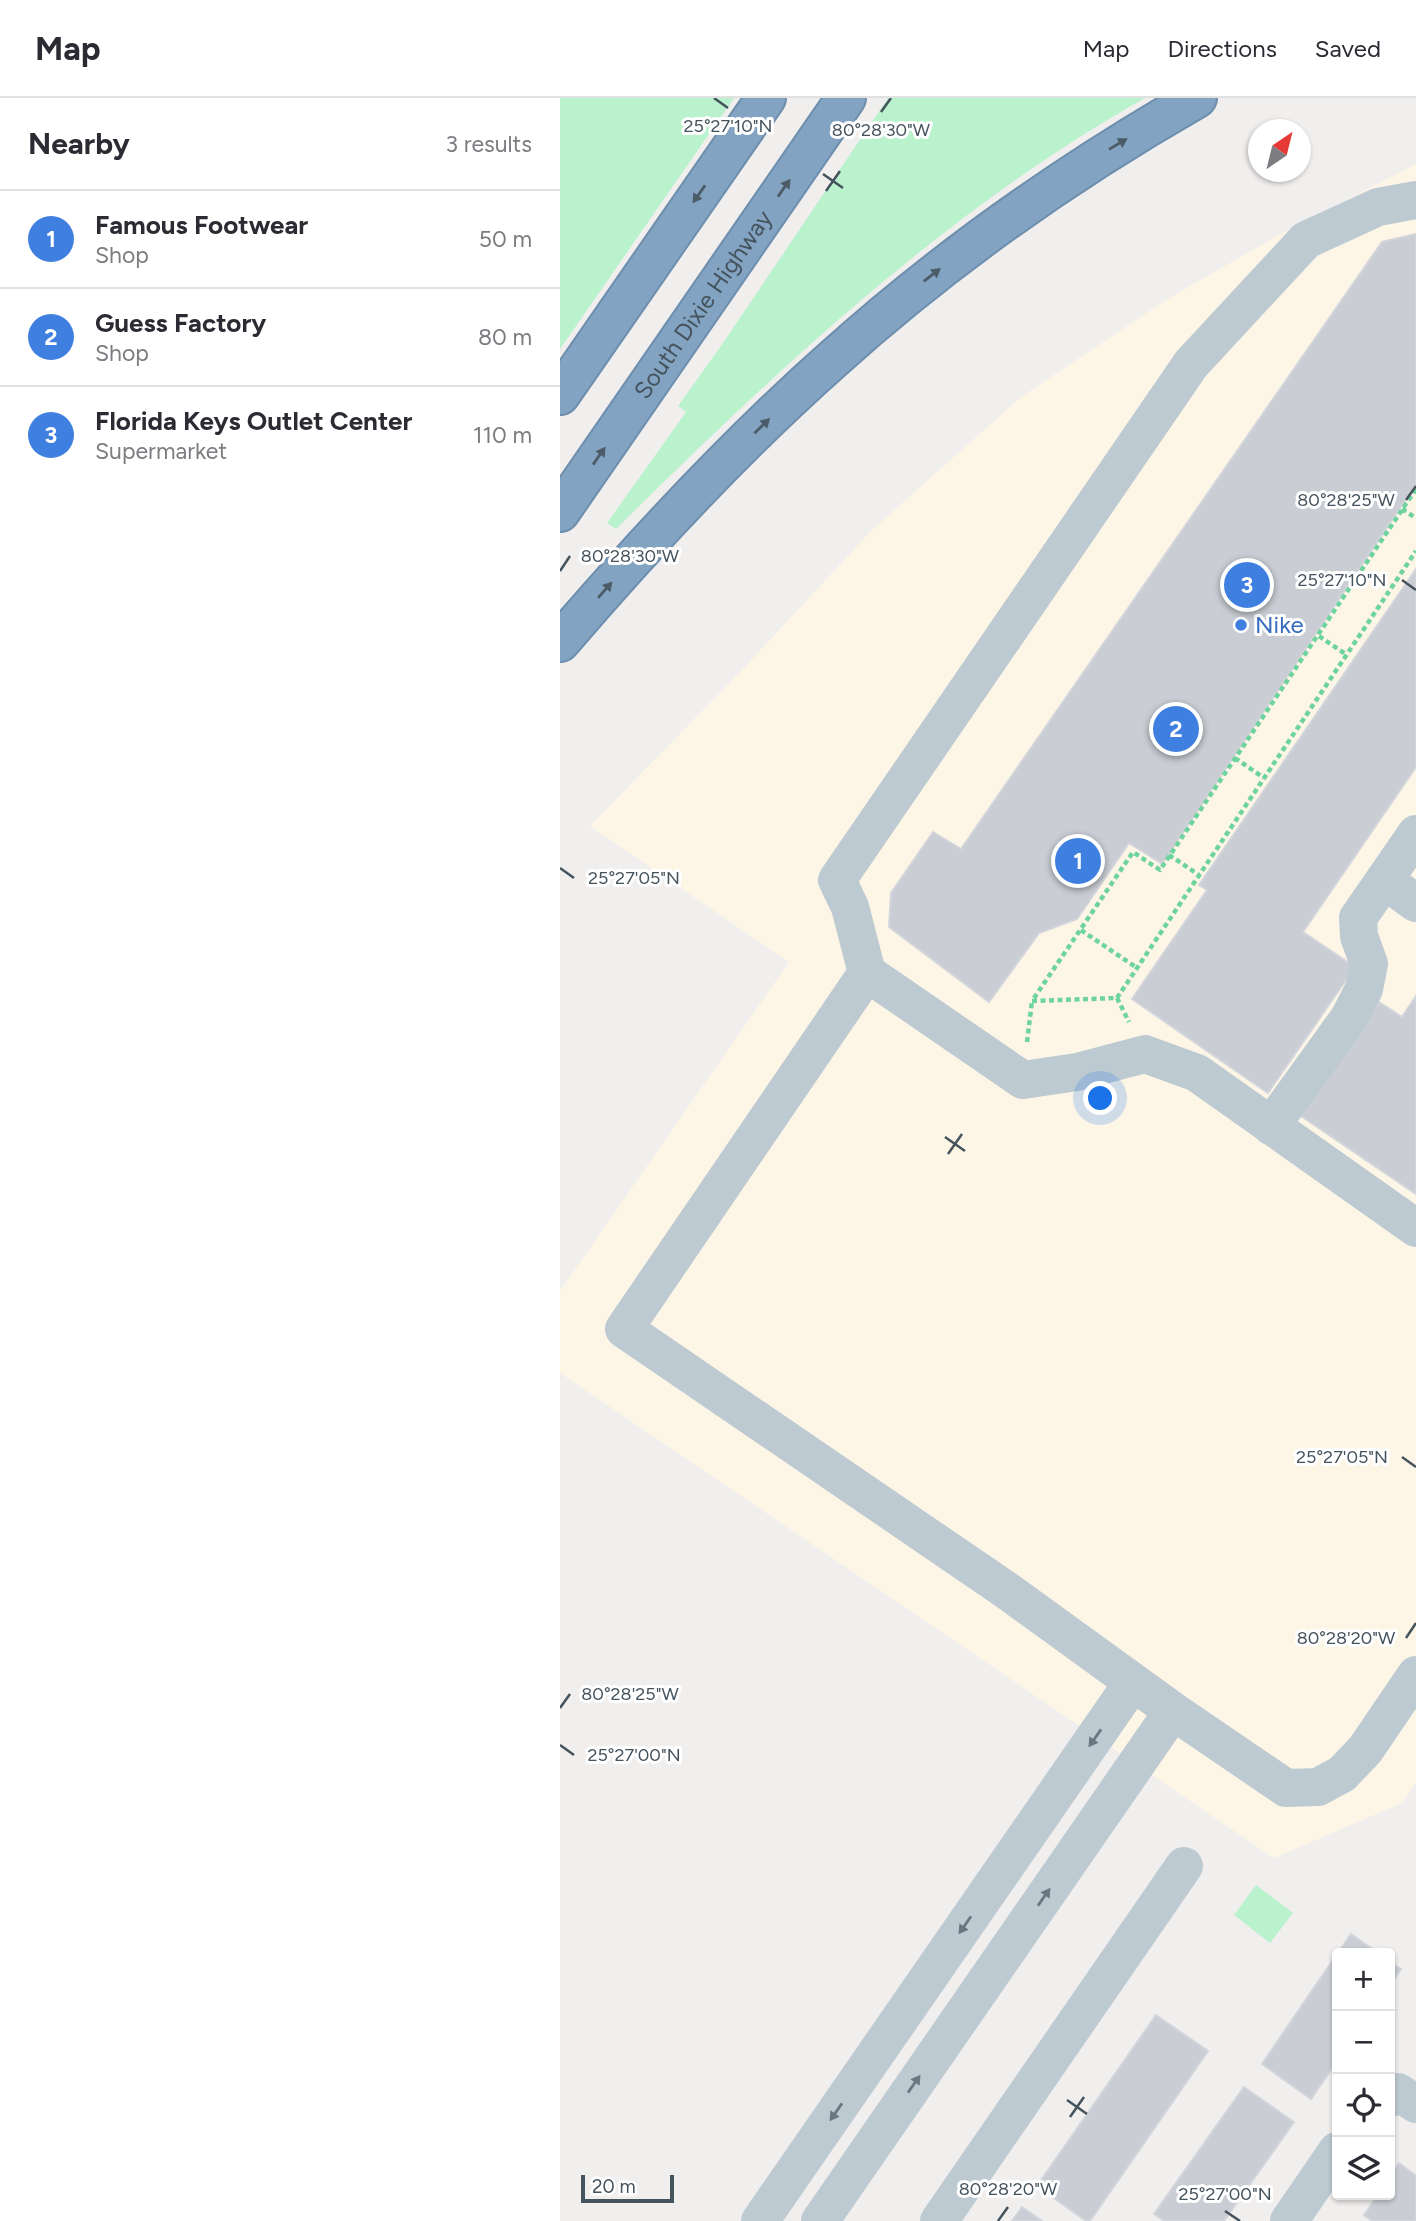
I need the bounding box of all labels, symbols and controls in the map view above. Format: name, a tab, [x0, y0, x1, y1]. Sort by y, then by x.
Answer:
text: Map	[35, 29, 101, 68]
text: Map	[1083, 34, 1129, 63]
text: Directions	[1167, 34, 1277, 63]
text: Saved	[1315, 34, 1381, 63]
text: 25°27'10"N	[683, 115, 773, 137]
text: 80°28'30"W	[832, 119, 931, 141]
north arrow	[1248, 119, 1311, 182]
text: Nearby	[28, 125, 130, 162]
text: 3 results	[445, 130, 532, 158]
one-way arrow	[1109, 138, 1128, 151]
one-way arrow	[777, 179, 791, 197]
one-way arrow	[692, 185, 706, 203]
street label: South Dixie Highway	[628, 204, 778, 404]
text: Famous Footwear	[95, 209, 308, 241]
text: 1	[46, 225, 56, 253]
text: 50 m	[479, 225, 532, 253]
text: Shop	[95, 241, 149, 269]
one-way arrow	[923, 268, 941, 283]
text: Guess Factory	[95, 307, 266, 339]
text: 2	[44, 323, 58, 351]
text: 80 m	[478, 323, 532, 351]
text: Shop	[95, 339, 149, 367]
text: Florida Keys Outlet Center	[95, 405, 412, 437]
one-way arrow	[753, 418, 770, 434]
text: 3	[45, 421, 57, 449]
text: 110 m	[473, 421, 532, 449]
text: Supermarket	[95, 437, 227, 465]
one-way arrow	[592, 447, 606, 465]
text: 80°28'25"W	[1297, 489, 1395, 511]
text: 80°28'30"W	[581, 545, 680, 567]
pin: 3	[1224, 559, 1270, 611]
text: 25°27'10"N	[1297, 569, 1387, 591]
one-way arrow	[597, 581, 613, 599]
place label: Nike	[1255, 610, 1304, 639]
marker: Nike	[1233, 617, 1249, 633]
pin: 2	[1153, 703, 1199, 755]
pin: 1	[1055, 835, 1101, 887]
text: 25°27'05"N	[588, 867, 680, 889]
your location	[1083, 1081, 1117, 1115]
text: 25°27'05"N	[1296, 1446, 1388, 1468]
text: 80°28'20"W	[1297, 1627, 1396, 1649]
text: 80°28'25"W	[581, 1683, 679, 1705]
one-way arrow	[1088, 1728, 1101, 1748]
text: 25°27'00"N	[587, 1744, 681, 1766]
one-way arrow	[1037, 1888, 1051, 1906]
one-way arrow	[958, 1916, 972, 1934]
map controls	[1332, 1948, 1395, 2200]
button: +	[1332, 1948, 1395, 2011]
button: −	[1332, 2011, 1395, 2074]
button: locate	[1332, 2074, 1395, 2137]
one-way arrow	[907, 2075, 921, 2093]
one-way arrow	[829, 2102, 842, 2122]
button: layers	[1332, 2137, 1395, 2200]
scale bar	[581, 2172, 674, 2204]
text: 20 m	[592, 2175, 636, 2198]
text: 80°28'20"W	[959, 2178, 1058, 2200]
text: 25°27'00"N	[1178, 2183, 1272, 2205]

